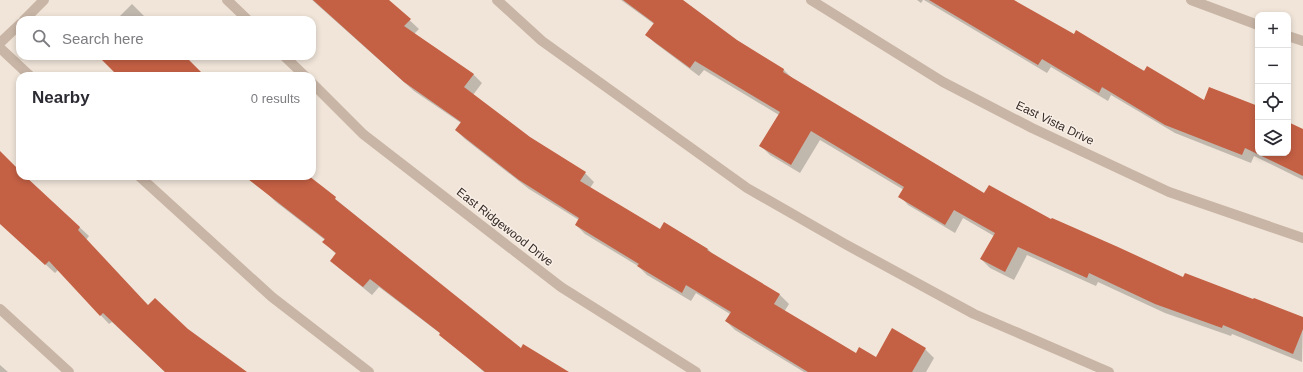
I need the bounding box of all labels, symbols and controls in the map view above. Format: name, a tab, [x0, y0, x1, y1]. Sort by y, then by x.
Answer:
map controls	[1255, 12, 1291, 156]
button: +	[1255, 12, 1291, 48]
search box	[16, 16, 316, 60]
icon: search	[30, 27, 52, 49]
text: Search here	[62, 30, 144, 47]
button: −	[1255, 48, 1291, 84]
button: locate	[1255, 84, 1291, 120]
text: Nearby	[32, 88, 90, 107]
text: 0 results	[251, 91, 300, 106]
street label: East Vista Drive	[1014, 98, 1097, 148]
button: layers	[1255, 120, 1291, 156]
street label: East Ridgewood Drive	[454, 185, 556, 269]

